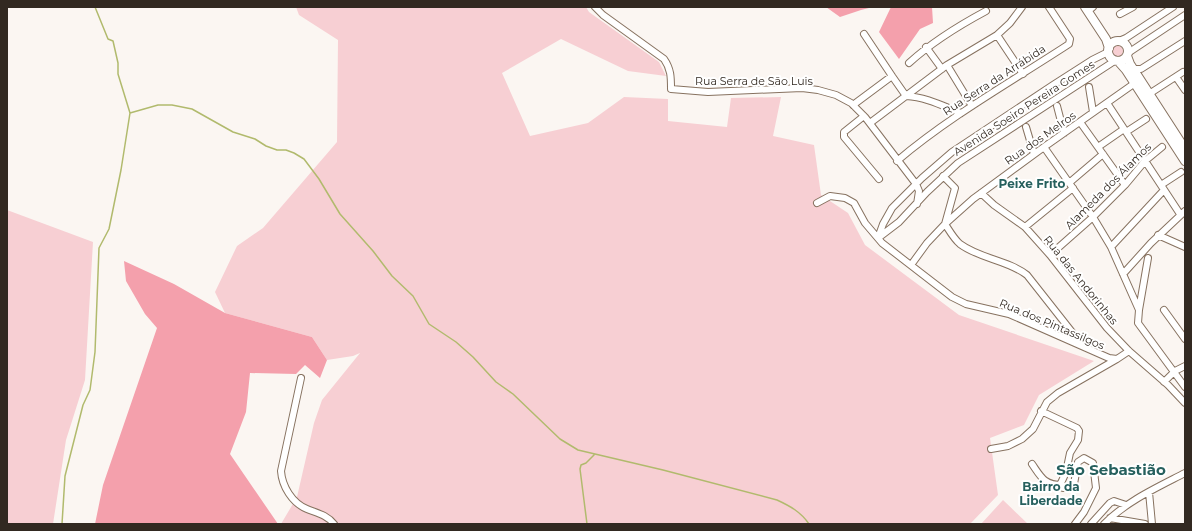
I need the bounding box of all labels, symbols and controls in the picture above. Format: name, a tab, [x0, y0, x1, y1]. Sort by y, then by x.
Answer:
street label: Rua Serra da Arrábida	[940, 42, 1048, 118]
street label: Avenida Soeiro Pereira Gomes	[951, 57, 1098, 159]
street label: Rua Serra de São Luis	[695, 74, 814, 88]
street label: Rua dos Melros	[1002, 108, 1079, 168]
street label: Alameda dos Álamos	[1062, 139, 1155, 232]
district label: Peixe Frito	[999, 176, 1066, 191]
street label: Rua das Andorinhas	[1041, 233, 1122, 328]
street label: Rua dos Pintassilgos	[997, 296, 1107, 353]
district label: São Sebastião	[1056, 460, 1166, 479]
district label: Bairro da Liberdade	[1019, 479, 1083, 508]

